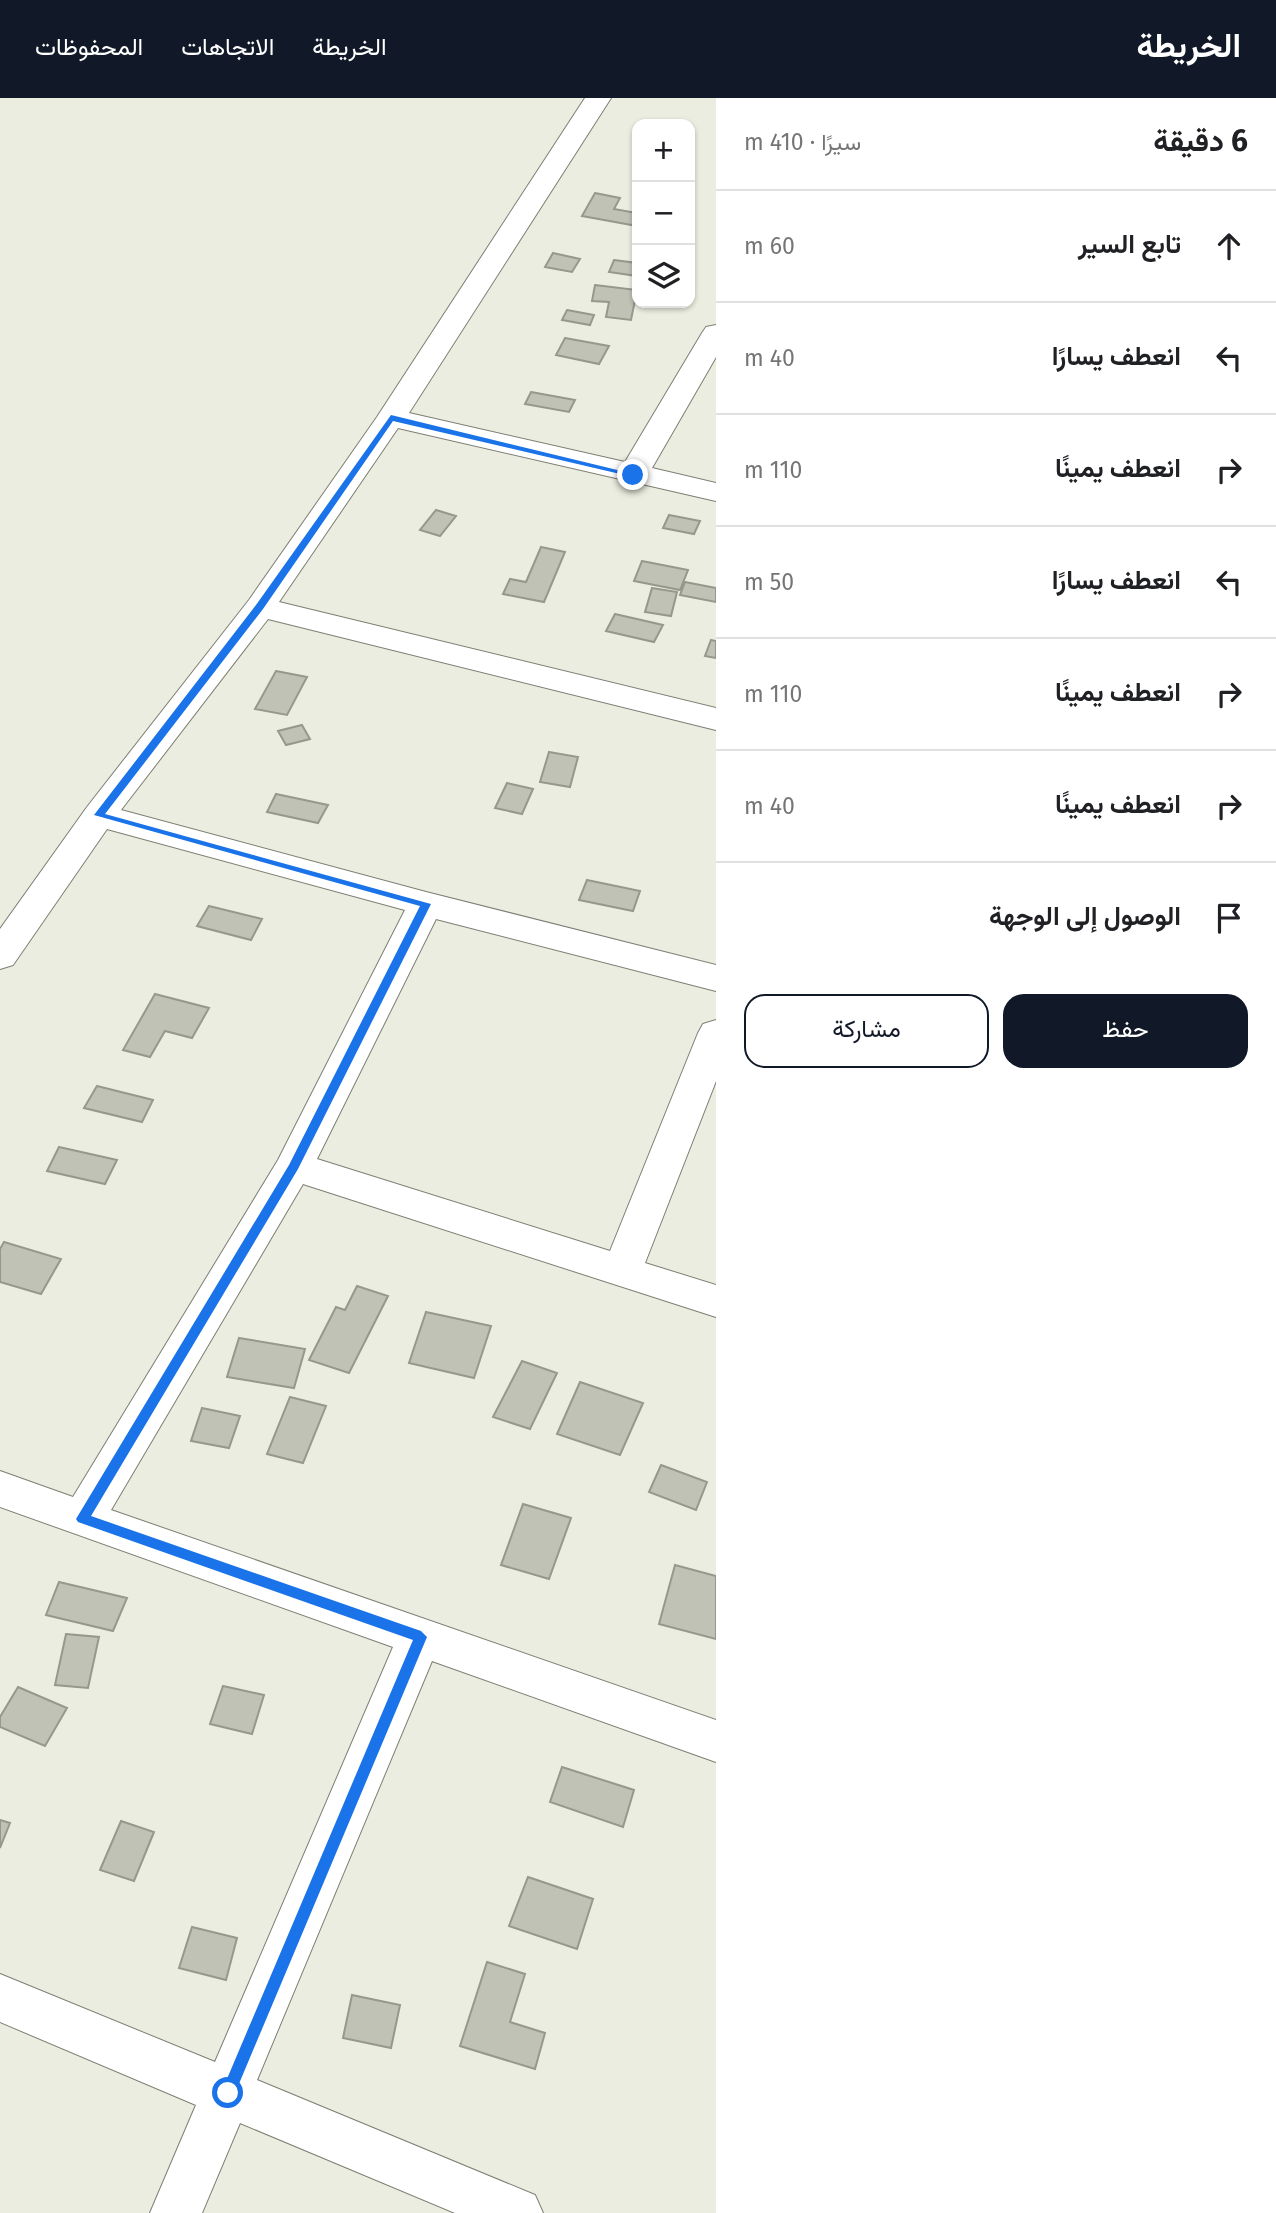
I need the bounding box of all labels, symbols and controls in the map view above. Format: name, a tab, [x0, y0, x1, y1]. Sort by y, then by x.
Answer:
text: الخريطة	[1137, 26, 1241, 66]
text: المحفوظات	[35, 33, 143, 61]
text: الاتجاهات	[181, 33, 274, 61]
text: الخريطة	[312, 33, 387, 61]
map controls	[632, 119, 695, 308]
button: +	[632, 119, 695, 182]
text: 6 دقيقة	[1153, 123, 1248, 159]
text: سيرًا · 410 m	[744, 128, 861, 156]
button: −	[632, 182, 695, 245]
icon: ahead	[1210, 227, 1248, 265]
text: تابع السير	[1078, 229, 1181, 260]
text: 60 m	[744, 232, 795, 260]
button: layers	[632, 245, 695, 308]
icon: left	[1210, 339, 1248, 377]
text: انعطف يسارًا	[1052, 341, 1181, 372]
text: 40 m	[744, 344, 795, 372]
icon: right	[1210, 451, 1248, 489]
text: انعطف يمينًا	[1055, 453, 1181, 484]
text: 110 m	[744, 456, 802, 484]
route end	[617, 459, 648, 490]
icon: left	[1210, 563, 1248, 601]
text: انعطف يسارًا	[1052, 565, 1181, 596]
text: 50 m	[744, 568, 794, 596]
icon: right	[1210, 675, 1248, 713]
text: انعطف يمينًا	[1055, 677, 1181, 708]
text: 110 m	[744, 680, 802, 708]
icon: right	[1210, 787, 1248, 825]
text: انعطف يمينًا	[1055, 789, 1181, 820]
text: 40 m	[744, 792, 795, 820]
icon: arrive	[1210, 899, 1248, 937]
text: الوصول إلى الوجهة	[989, 901, 1181, 932]
button: مشاركة	[744, 994, 989, 1068]
button: حفظ	[1003, 994, 1248, 1068]
route start	[212, 2077, 243, 2108]

